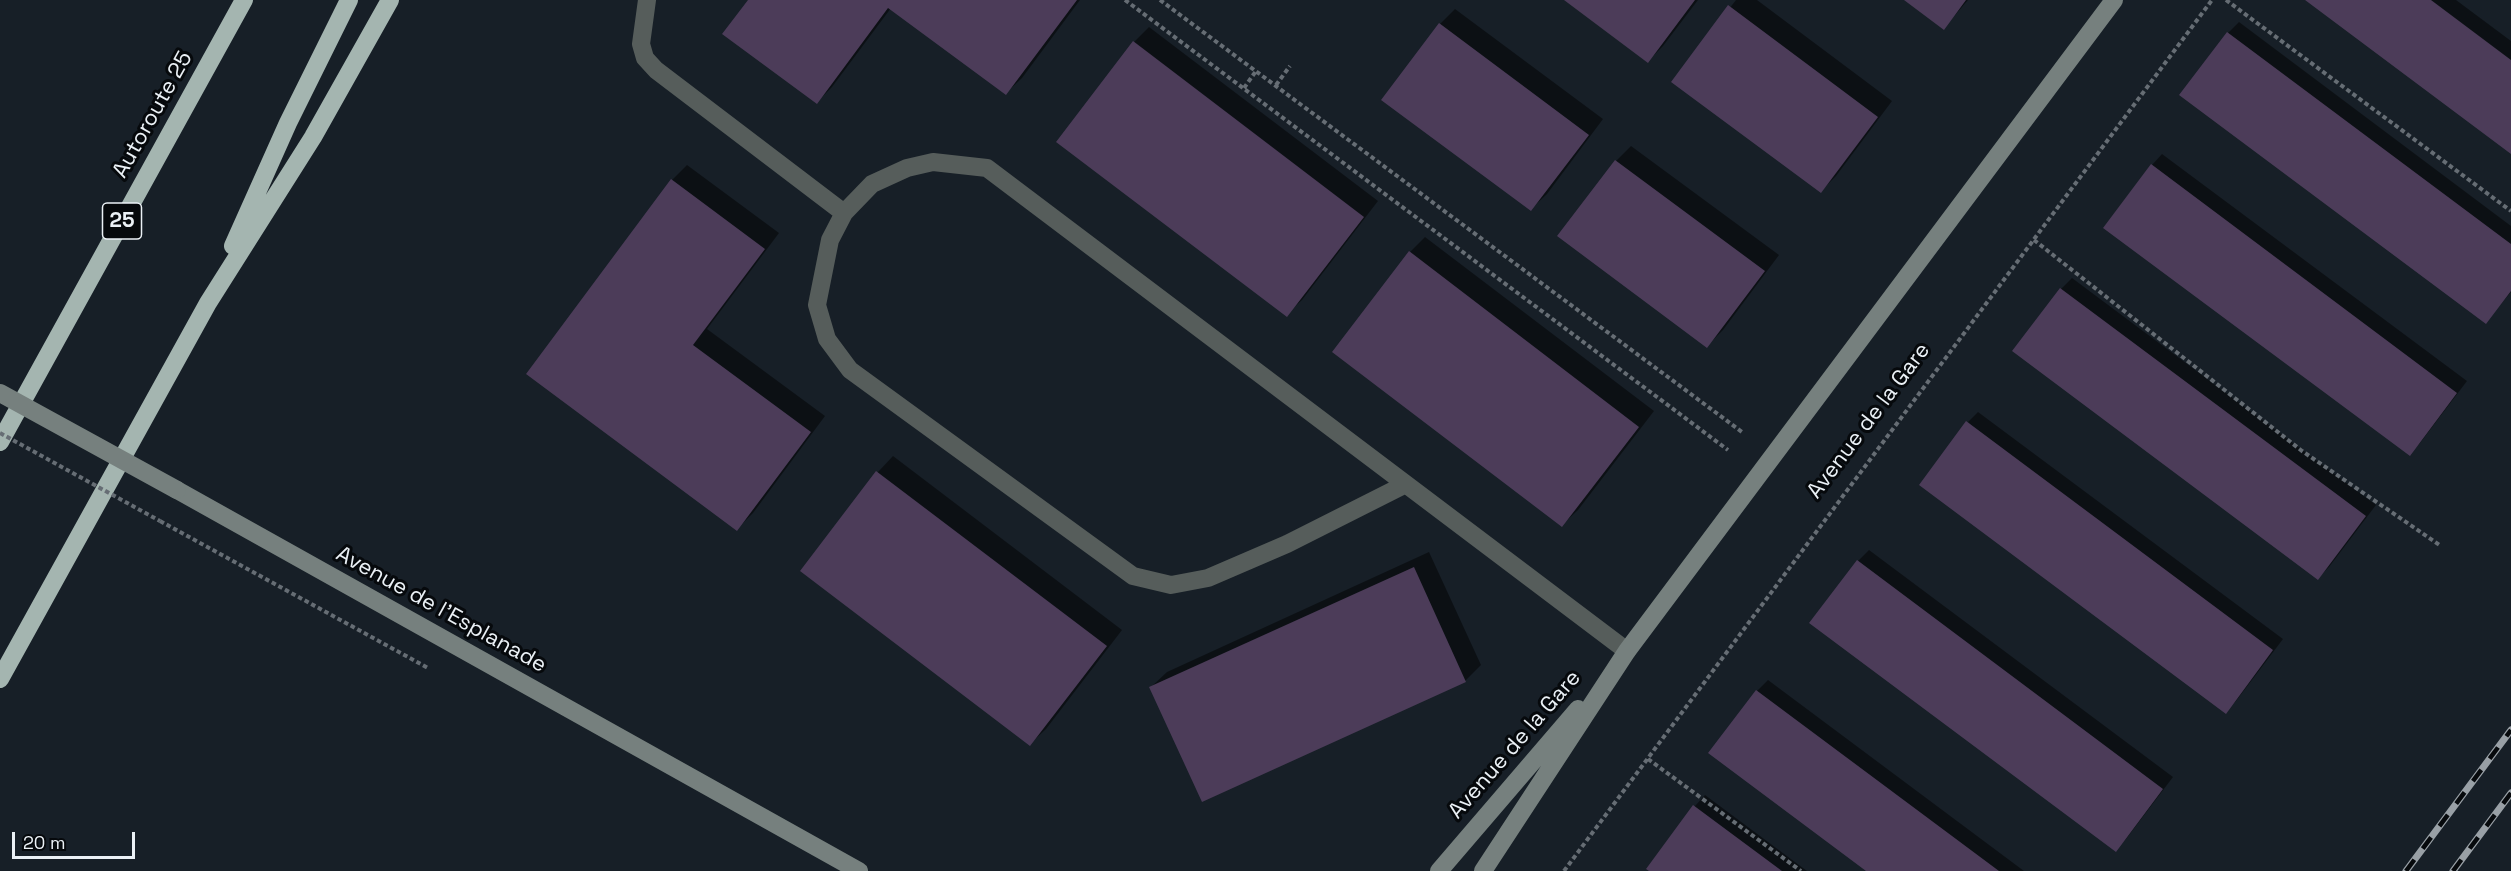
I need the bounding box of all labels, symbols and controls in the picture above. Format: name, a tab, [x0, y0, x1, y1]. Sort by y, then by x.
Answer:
street label: Autoroute 25	[107, 47, 199, 183]
road number: 25	[102, 203, 142, 239]
street label: Avenue de la Gare	[1802, 338, 1936, 504]
street label: Avenue de l'Esplanade	[331, 541, 551, 679]
street label: Avenue de la Gare	[1443, 665, 1587, 825]
scale bar	[15, 820, 138, 858]
text: 20 m	[23, 831, 66, 854]

